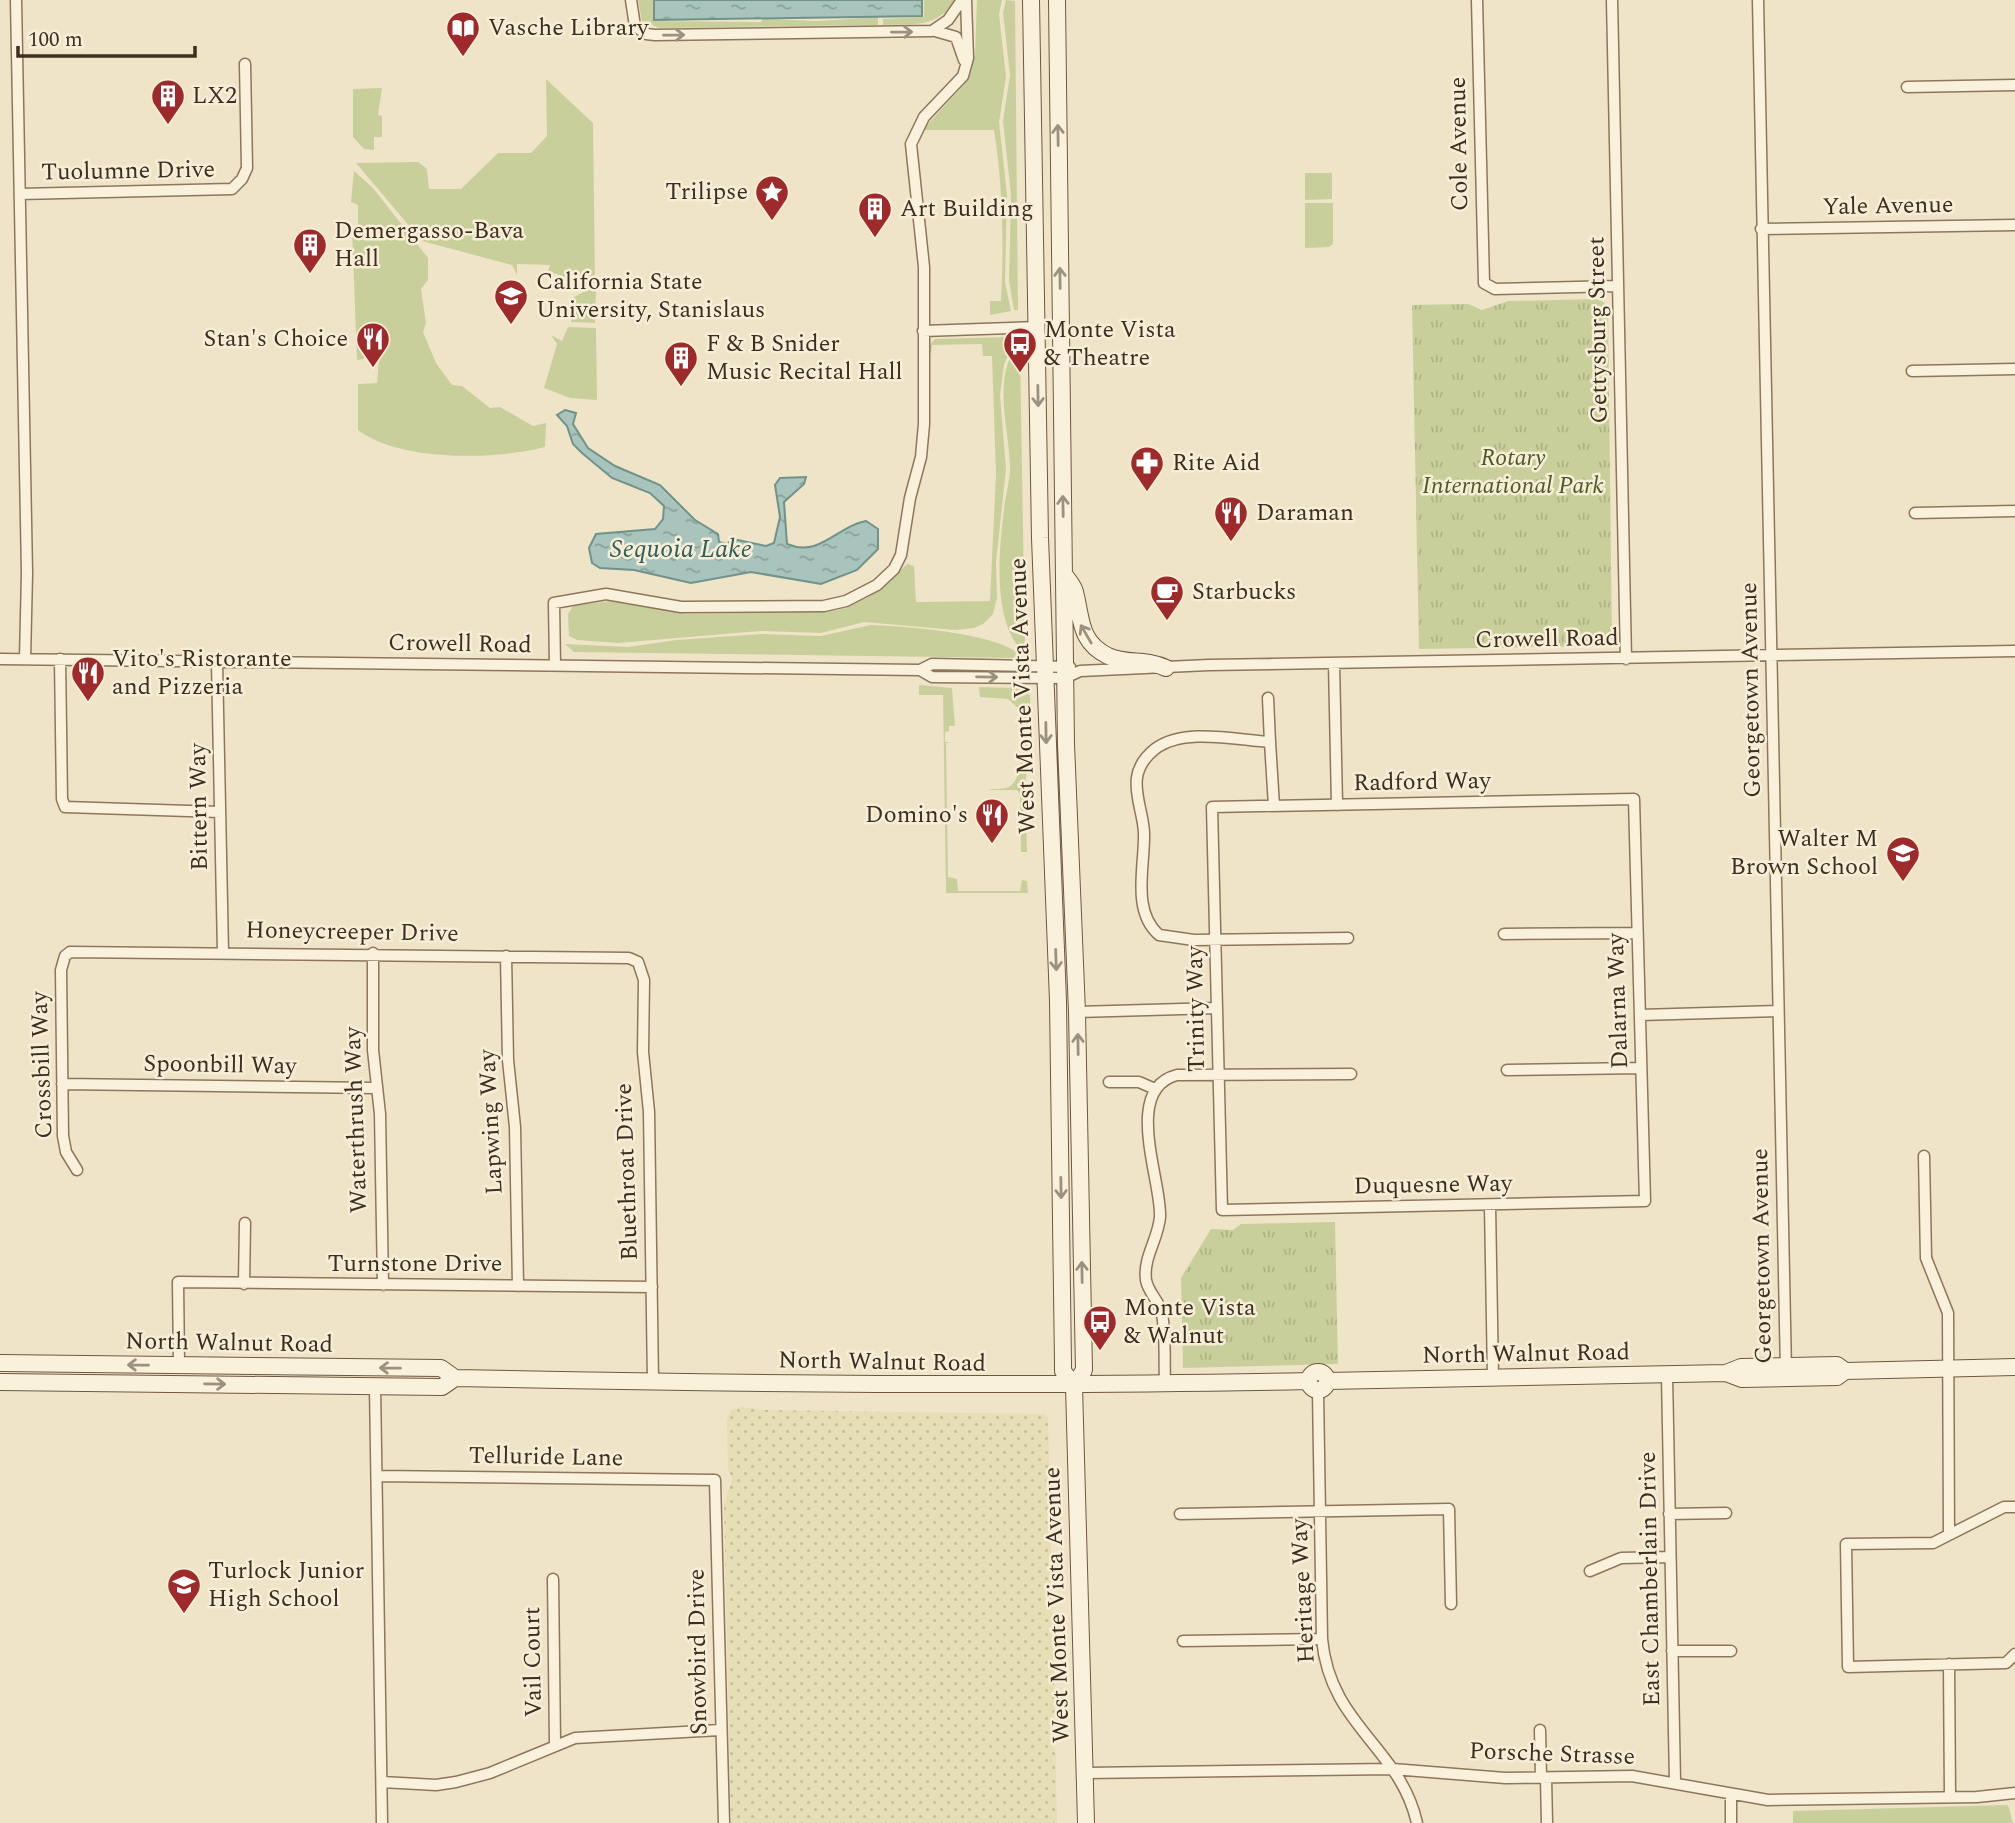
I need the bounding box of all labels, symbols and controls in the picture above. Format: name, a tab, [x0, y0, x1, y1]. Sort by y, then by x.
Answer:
library icon: Vasche Library	[444, 9, 482, 58]
place label: Vasche Library	[488, 10, 650, 46]
scale bar	[18, 14, 194, 58]
text: 100 m	[28, 24, 83, 56]
one-way arrow	[890, 25, 913, 39]
one-way arrow	[662, 28, 685, 41]
building icon: LX2	[149, 77, 187, 126]
street label: Cole Avenue	[1440, 77, 1478, 211]
place label: LX2	[192, 78, 237, 114]
one-way arrow	[1051, 124, 1065, 147]
street label: Tuolumne Drive	[41, 151, 215, 191]
place icon: Trilipse	[753, 173, 791, 222]
place label: Trilipse	[665, 174, 748, 210]
street label: Yale Avenue	[1822, 187, 1954, 225]
building icon: Art Building	[856, 190, 894, 239]
place label: Art Building	[900, 191, 1034, 227]
place label: Demergasso-Bava Hall	[334, 213, 524, 277]
building icon: Demergasso-Bava Hall	[291, 226, 329, 275]
street label: Gettysburg Street	[1578, 236, 1618, 424]
place label: California State University, Stanislaus	[536, 264, 765, 328]
one-way arrow	[1053, 267, 1067, 290]
school or university icon: California State University, Stanislaus	[492, 277, 530, 326]
place label: Monte Vista & Theatre	[1044, 312, 1176, 376]
restaurant icon: Stan's Choice	[354, 320, 392, 369]
place label: Stan's Choice	[203, 321, 348, 357]
bus stop icon: Monte Vista & Theatre	[1001, 325, 1039, 374]
place label: F & B Snider Music Recital Hall	[706, 326, 903, 390]
building icon: F & B Snider Music Recital Hall	[662, 339, 700, 388]
one-way arrow	[1031, 384, 1045, 407]
park label: Rotary International Park	[1422, 440, 1604, 504]
pharmacy icon: Rite Aid	[1128, 444, 1166, 493]
place label: Rite Aid	[1172, 445, 1260, 481]
restaurant icon: Daraman	[1212, 494, 1250, 543]
one-way arrow	[1056, 495, 1070, 518]
place label: Daraman	[1256, 495, 1354, 531]
water label: Sequoia Lake	[610, 529, 752, 569]
street label: West Monte Vista Avenue	[1000, 557, 1046, 835]
cafe icon: Starbucks	[1148, 573, 1186, 622]
place label: Starbucks	[1192, 574, 1296, 610]
street label: Georgetown Avenue	[1731, 582, 1771, 798]
street label: Crowell Road	[1475, 620, 1619, 658]
one-way arrow	[1078, 624, 1092, 644]
street label: Crowell Road	[388, 625, 532, 663]
place label: Vito's Ristorante and Pizzeria	[112, 641, 292, 705]
restaurant icon: Vito's Ristorante and Pizzeria	[69, 654, 107, 703]
one-way arrow	[975, 670, 998, 684]
one-way arrow	[1040, 721, 1053, 744]
street label: Bittern Way	[180, 741, 218, 871]
street label: Radford Way	[1353, 763, 1493, 801]
restaurant icon: Domino's	[973, 796, 1011, 845]
place label: Domino's	[865, 797, 968, 833]
place label: Walter M Brown School	[1730, 821, 1878, 885]
school or university icon: Walter M Brown School	[1884, 834, 1922, 883]
street label: Honeycreeper Drive	[245, 912, 459, 952]
street label: Dalarna Way	[1598, 931, 1638, 1070]
street label: Trinity Way	[1177, 944, 1215, 1072]
one-way arrow	[1050, 948, 1063, 971]
street label: Crossbill Way	[21, 989, 63, 1139]
street label: Waterthrush Way	[335, 1025, 377, 1214]
one-way arrow	[1071, 1033, 1084, 1056]
street label: Spoonbill Way	[143, 1046, 299, 1084]
street label: Lapwing Way	[469, 1047, 513, 1195]
street label: Bluethroat Drive	[606, 1083, 648, 1261]
street label: Georgetown Avenue	[1742, 1148, 1782, 1364]
street label: Duquesne Way	[1353, 1166, 1514, 1204]
one-way arrow	[1054, 1176, 1068, 1199]
street label: Turnstone Drive	[328, 1246, 502, 1282]
one-way arrow	[1076, 1260, 1089, 1283]
place label: Monte Vista & Walnut	[1124, 1290, 1256, 1354]
bus stop icon: Monte Vista & Walnut	[1081, 1303, 1119, 1352]
street label: North Walnut Road	[125, 1323, 333, 1363]
street label: North Walnut Road	[1422, 1334, 1630, 1374]
street label: North Walnut Road	[778, 1342, 986, 1382]
one-way arrow	[127, 1358, 150, 1371]
one-way arrow	[379, 1361, 402, 1375]
one-way arrow	[203, 1378, 226, 1391]
street label: Telluride Lane	[468, 1438, 624, 1476]
street label: East Chamberlain Drive	[1630, 1451, 1670, 1707]
street label: West Monte Vista Avenue	[1034, 1466, 1080, 1744]
street label: Heritage Way	[1281, 1516, 1325, 1664]
place label: Turlock Junior High School	[208, 1553, 364, 1617]
school or university icon: Turlock Junior High School	[165, 1566, 203, 1615]
street label: Snowbird Drive	[679, 1568, 717, 1736]
street label: Vail Court	[514, 1606, 552, 1718]
street label: Porsche Strasse	[1468, 1733, 1636, 1775]

